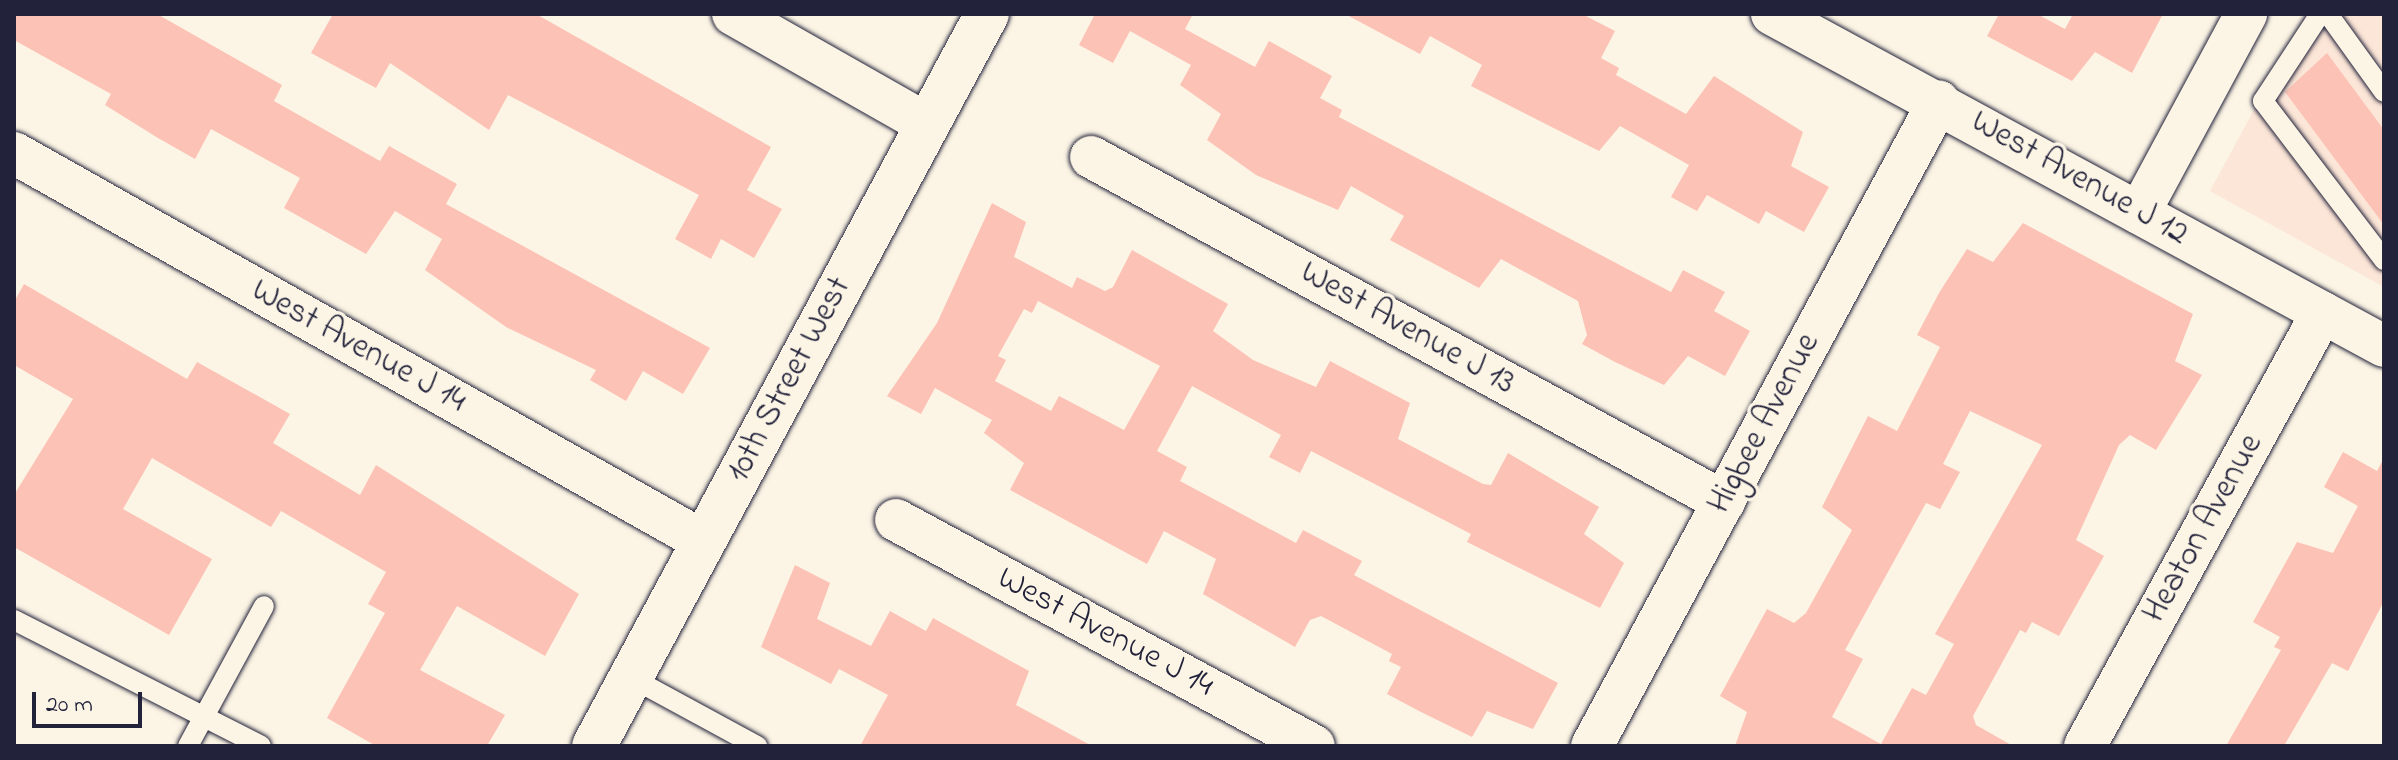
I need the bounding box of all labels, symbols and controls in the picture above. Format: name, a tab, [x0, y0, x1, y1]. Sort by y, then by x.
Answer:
street label: West Avenue J 12	[1963, 103, 2195, 255]
street label: West Avenue J 13	[1293, 253, 1521, 405]
street label: West Avenue J 14	[244, 271, 472, 423]
street label: 10th Street West	[719, 271, 861, 489]
street label: Higbee Avenue	[1700, 327, 1830, 521]
street label: Heaton Avenue	[2135, 428, 2273, 630]
street label: West Avenue J 14	[990, 559, 1220, 707]
scale bar	[36, 676, 146, 726]
text: 20 m	[46, 688, 93, 723]

